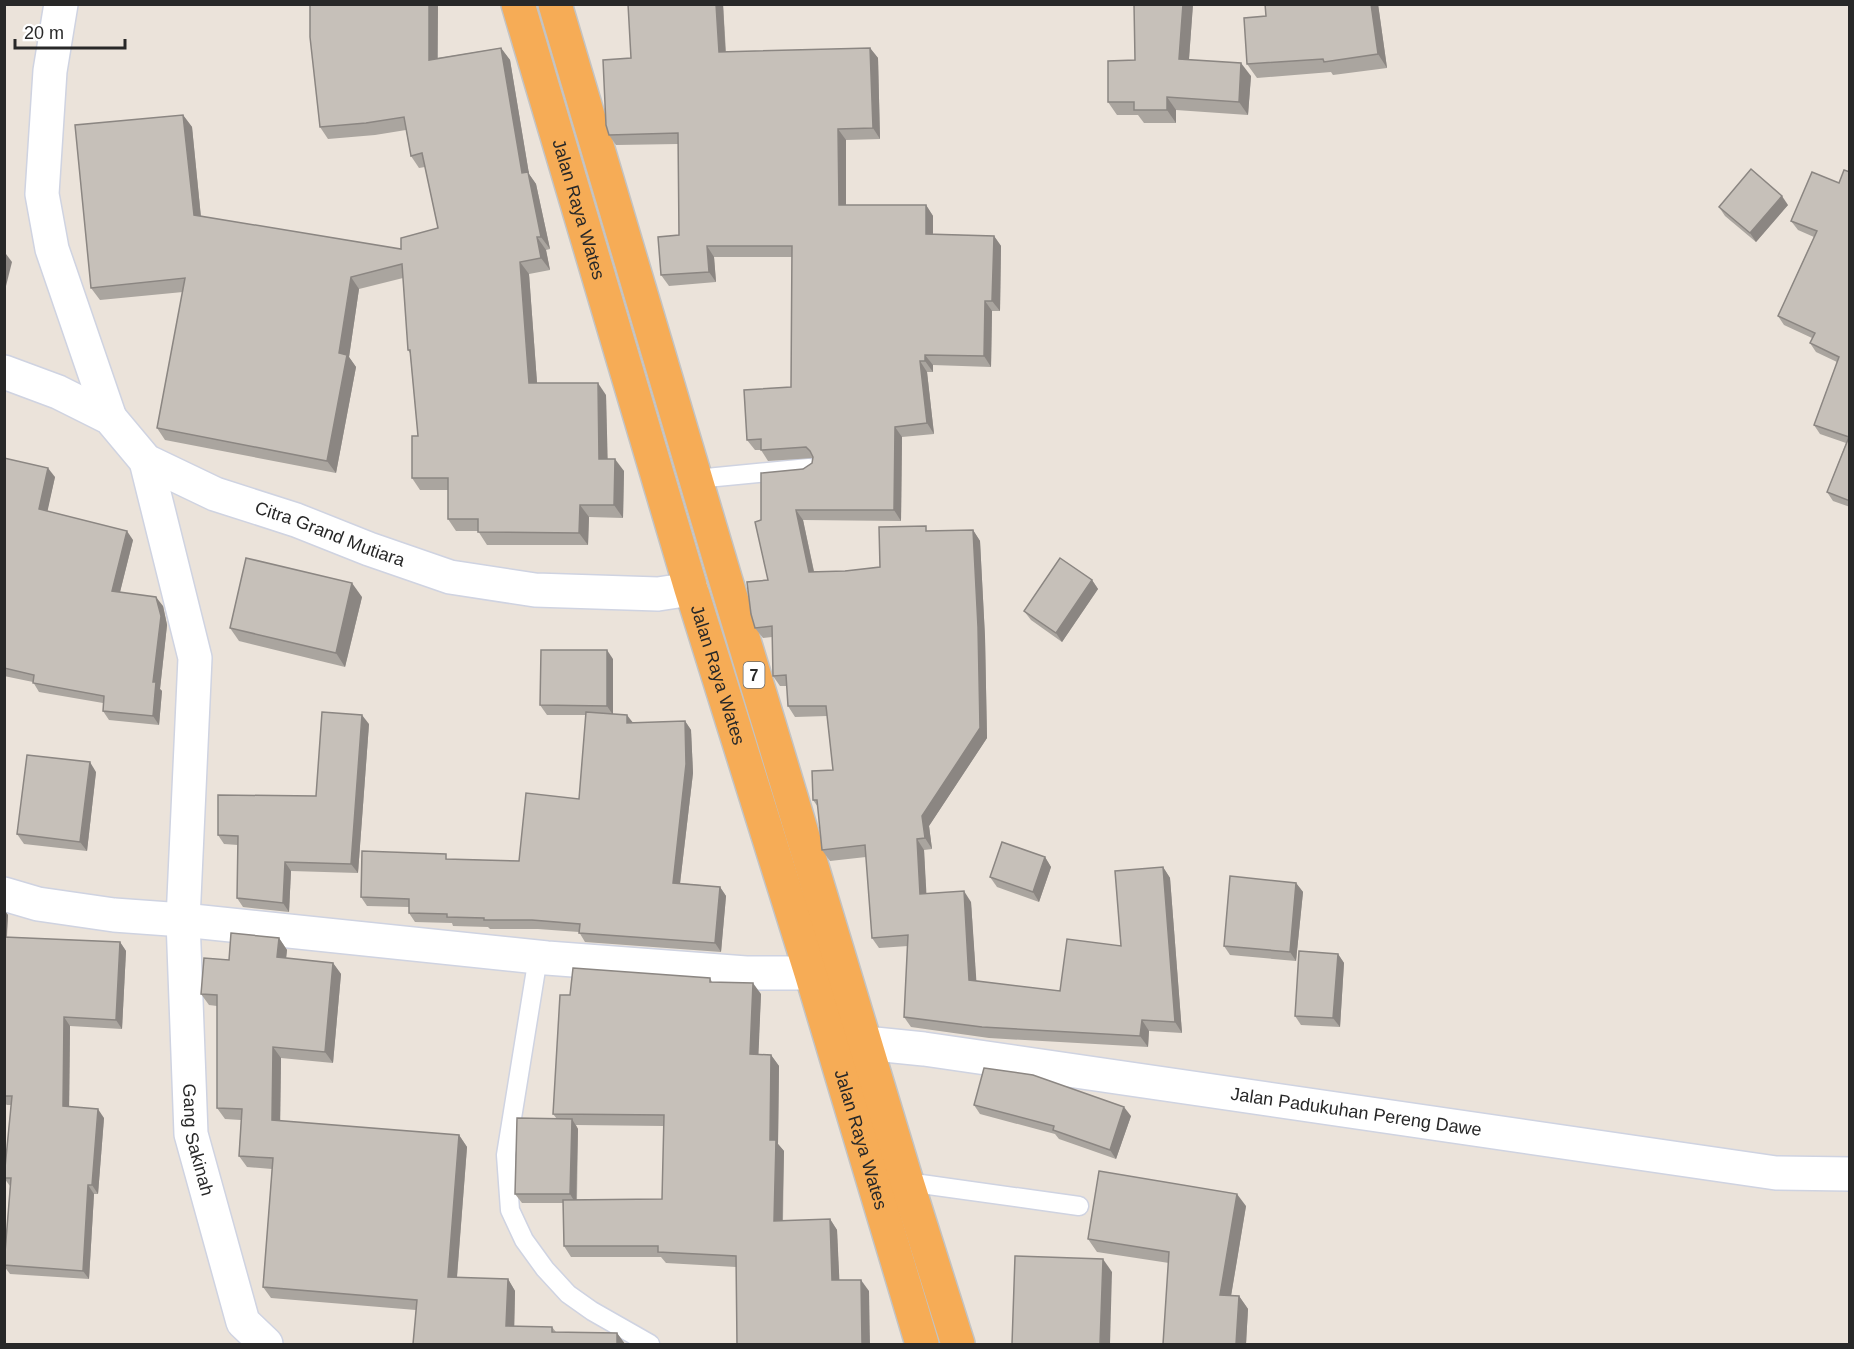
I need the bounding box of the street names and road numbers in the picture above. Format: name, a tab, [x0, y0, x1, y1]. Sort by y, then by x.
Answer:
street label: Jalan Raya Wates	[548, 137, 609, 282]
street label: Citra Grand Mutiara	[253, 498, 408, 571]
street label: Jalan Raya Wates	[687, 602, 749, 747]
road number: 7	[744, 662, 764, 688]
street label: Jalan Raya Wates	[830, 1067, 891, 1212]
street label: Gang Sakinah	[179, 1083, 218, 1198]
street label: Jalan Padukuhan Pereng Dawe	[1229, 1084, 1483, 1140]

